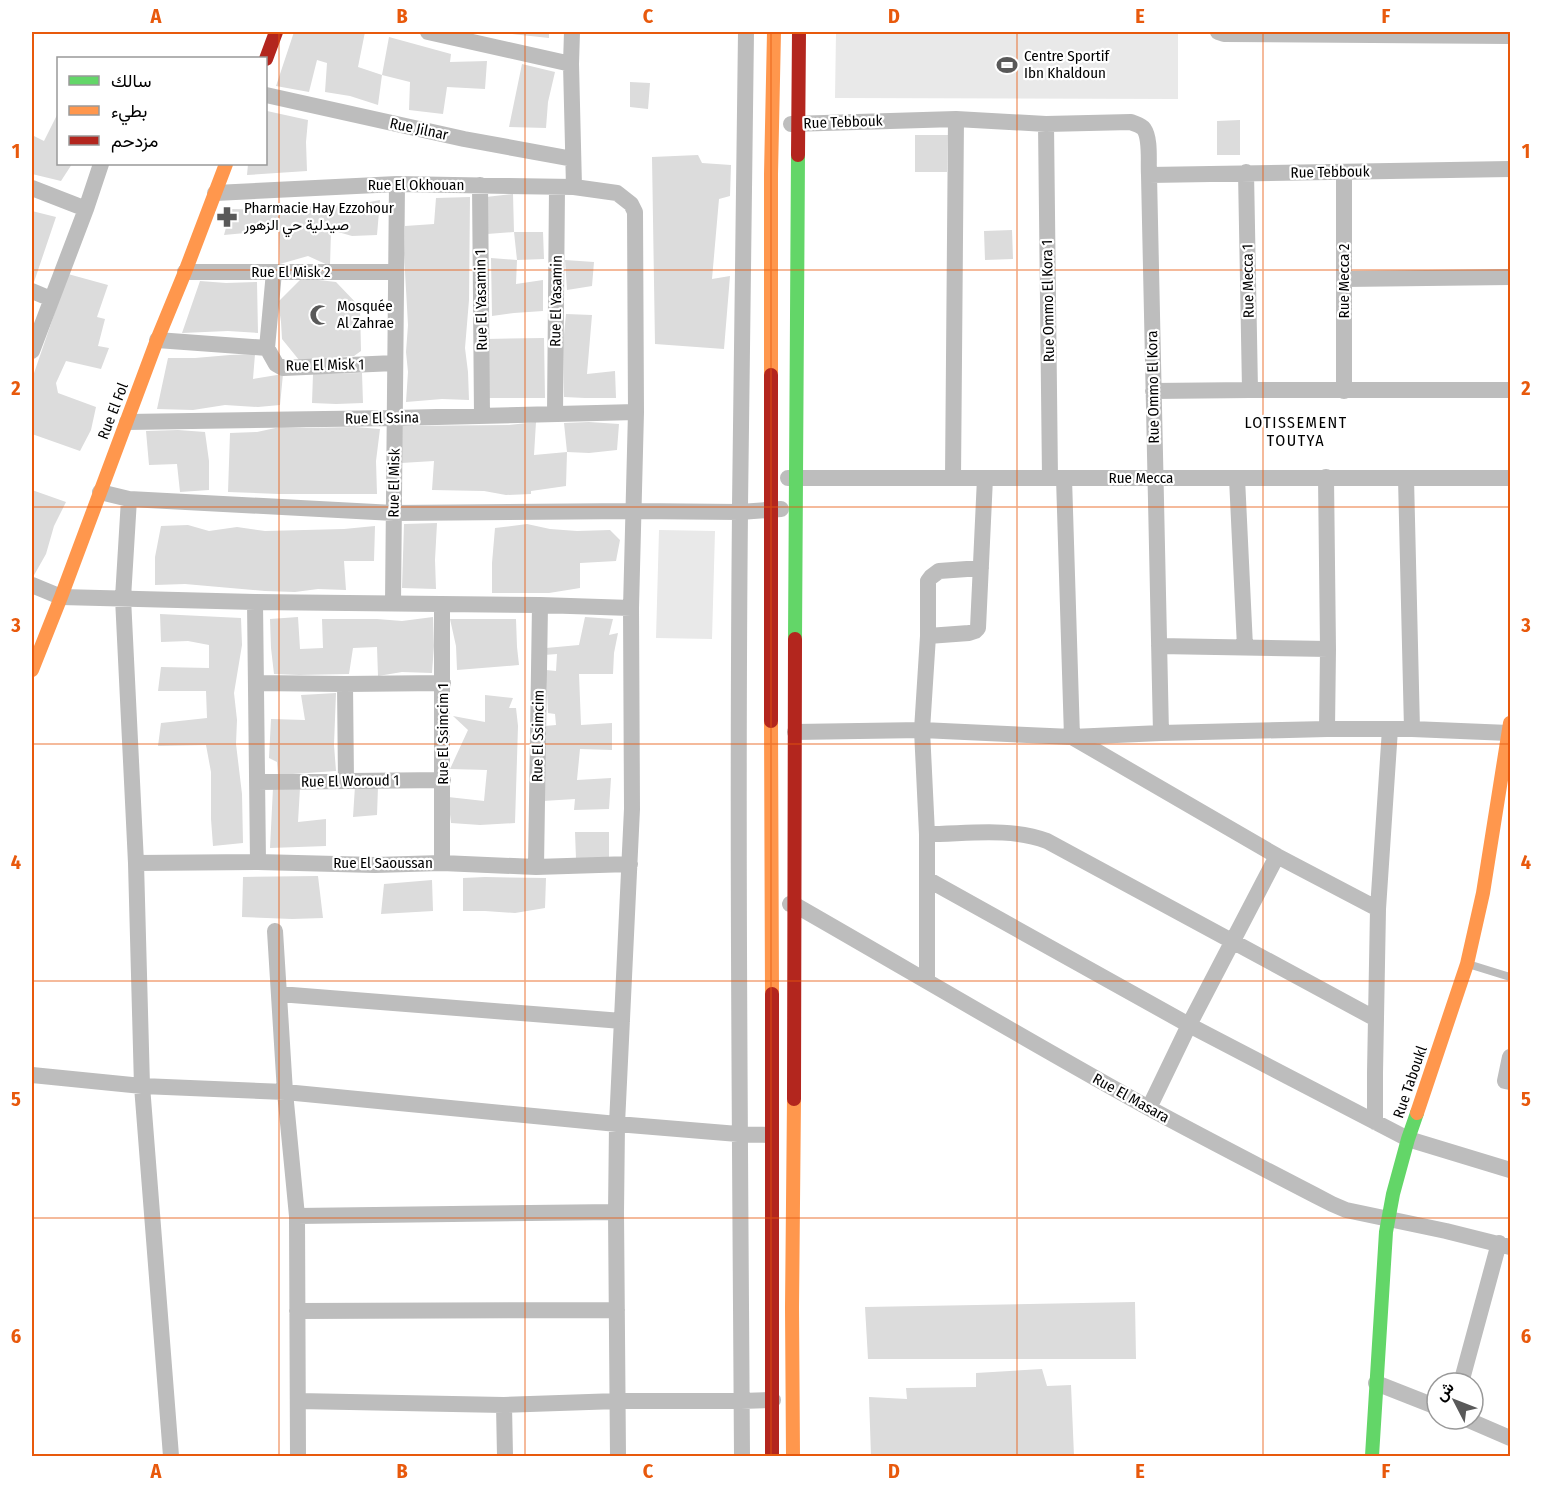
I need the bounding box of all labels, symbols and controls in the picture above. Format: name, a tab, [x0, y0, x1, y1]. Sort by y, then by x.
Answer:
text: A	[150, 4, 163, 28]
text: B	[396, 4, 408, 28]
text: C	[643, 4, 654, 28]
text: D	[888, 4, 900, 28]
text: E	[1135, 4, 1145, 28]
text: F	[1382, 4, 1391, 28]
place label: Centre Sportif Ibn Khaldoun	[1024, 47, 1111, 82]
sports icon: Centre Sportif Ibn Khaldoun	[995, 53, 1019, 77]
legend	[57, 57, 267, 165]
text: سالك	[111, 70, 151, 92]
text: بطيء	[111, 100, 147, 126]
street label: Rue Tebbouk	[803, 112, 883, 132]
street label: Rue Jilnar	[388, 114, 451, 144]
text: مزدحم	[111, 130, 158, 153]
text: 1	[12, 139, 20, 163]
text: 1	[1522, 139, 1530, 163]
street label: Rue Tebbouk	[1290, 162, 1370, 182]
street label: Rue El Okhouan	[368, 176, 464, 194]
place label: Pharmacie Hay Ezzohour صيدلية حي الزهور	[243, 199, 395, 238]
pharmacy icon: Pharmacie Hay Ezzohour صيدلية حي الزهور	[215, 205, 239, 229]
street label: Rue Ommo El Kora 1	[1038, 240, 1058, 362]
street label: Rue Mecca 2	[1335, 243, 1353, 318]
street label: Rue Mecca 1	[1238, 244, 1258, 318]
street label: Rue El Yasamin 1	[471, 249, 491, 351]
street label: Rue El Yasamin	[546, 255, 566, 347]
street label: Rue El Misk 2	[251, 263, 331, 281]
place label: Mosquée Al Zahrae	[337, 297, 394, 332]
mosque icon: Mosquée Al Zahrae	[308, 303, 332, 327]
street label: Rue Ommo El Kora	[1143, 330, 1163, 444]
street label: Rue El Misk 1	[286, 355, 364, 375]
text: 2	[10, 376, 21, 400]
text: 2	[1520, 376, 1531, 400]
street label: Rue El Fol	[94, 380, 132, 442]
street label: Rue El Ssina	[345, 408, 419, 428]
district label: LOTISSEMENT TOUTYA	[1244, 413, 1348, 450]
street label: Rue El Misk	[384, 448, 404, 518]
street label: Rue Mecca	[1109, 469, 1173, 487]
text: 3	[10, 613, 21, 637]
text: 3	[1520, 613, 1531, 637]
street label: Rue El Ssimcim 1	[434, 683, 452, 785]
street label: Rue El Ssimcim	[528, 690, 548, 782]
street label: Rue El Woroud 1	[301, 771, 399, 791]
text: 4	[11, 850, 21, 874]
text: 4	[1521, 850, 1531, 874]
street label: Rue El Saoussan	[333, 854, 433, 872]
street label: Rue Taboukl	[1389, 1043, 1431, 1120]
street label: Rue El Masara	[1089, 1070, 1173, 1126]
text: 5	[11, 1087, 21, 1111]
text: 5	[1521, 1087, 1531, 1111]
text: 6	[11, 1324, 21, 1348]
text: 6	[1521, 1324, 1531, 1348]
north arrow	[1425, 1371, 1485, 1431]
text: ش	[1431, 1378, 1458, 1405]
text: A	[150, 1459, 163, 1483]
text: B	[396, 1459, 408, 1483]
text: C	[643, 1459, 654, 1483]
text: D	[888, 1459, 900, 1483]
text: E	[1135, 1459, 1145, 1483]
text: F	[1382, 1459, 1391, 1483]

